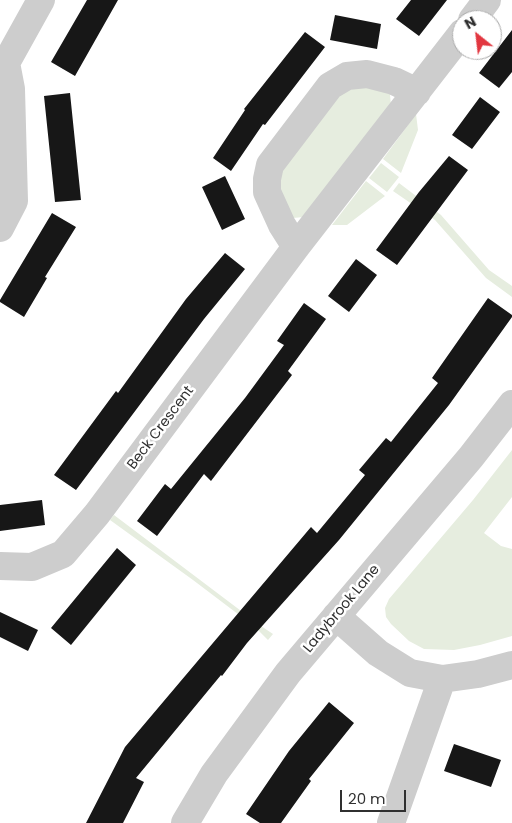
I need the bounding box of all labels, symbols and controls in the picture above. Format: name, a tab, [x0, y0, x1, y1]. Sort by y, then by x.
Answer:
north arrow	[452, 10, 502, 60]
text: N	[461, 11, 480, 34]
street label: Beck Crescent	[124, 383, 198, 473]
street label: Ladybrook Lane	[300, 562, 384, 656]
scale bar	[342, 780, 408, 812]
text: 20 m	[348, 788, 386, 809]

